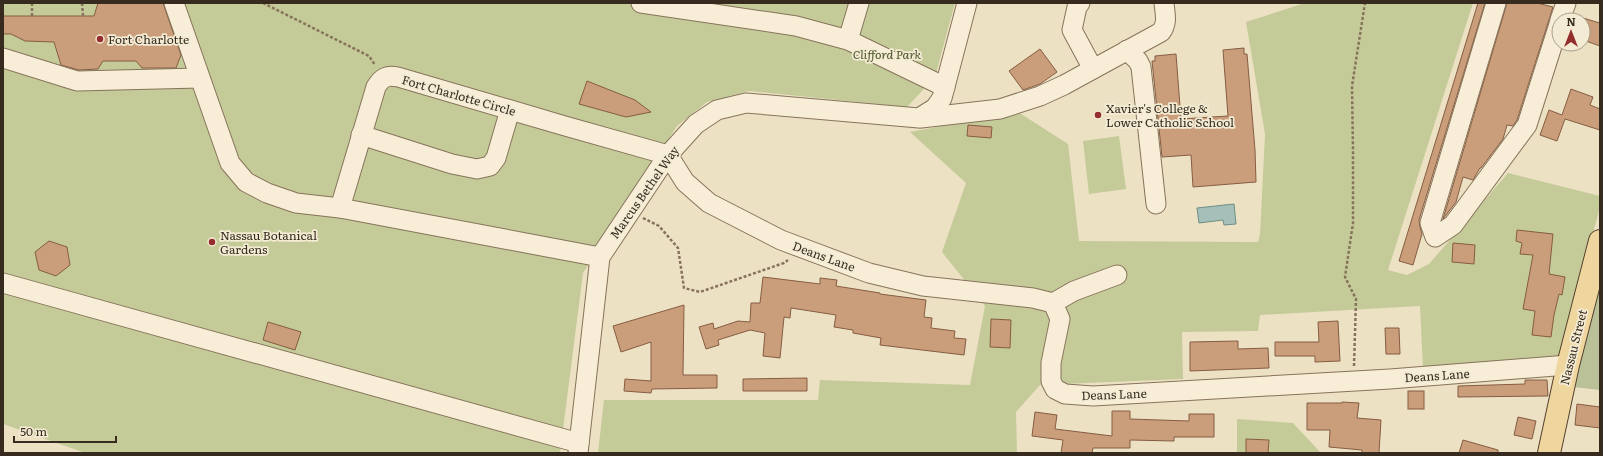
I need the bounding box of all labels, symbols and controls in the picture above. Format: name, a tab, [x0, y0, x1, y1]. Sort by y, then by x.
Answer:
north arrow	[1551, 12, 1591, 52]
text: N	[1566, 13, 1576, 29]
place label: Fort Charlotte	[108, 30, 189, 48]
marker: Fort Charlotte	[95, 34, 105, 44]
park label: Clifford Park	[853, 45, 922, 63]
street label: Fort Charlotte Circle	[400, 70, 518, 120]
place label: Xavier's College & Lower Catholic School	[1106, 99, 1234, 131]
marker: Xavier's College & Lower Catholic School	[1093, 110, 1103, 120]
street label: Marcus Bethel Way	[605, 142, 683, 242]
place label: Nassau Botanical Gardens	[220, 226, 317, 258]
street label: Deans Lane	[790, 236, 858, 276]
marker: Nassau Botanical Gardens	[207, 237, 217, 247]
street label: Nassau Street	[1555, 307, 1591, 387]
street label: Deans Lane	[1404, 364, 1470, 386]
street label: Deans Lane	[1081, 384, 1147, 404]
scale bar	[14, 418, 116, 444]
text: 50 m	[20, 422, 47, 440]

